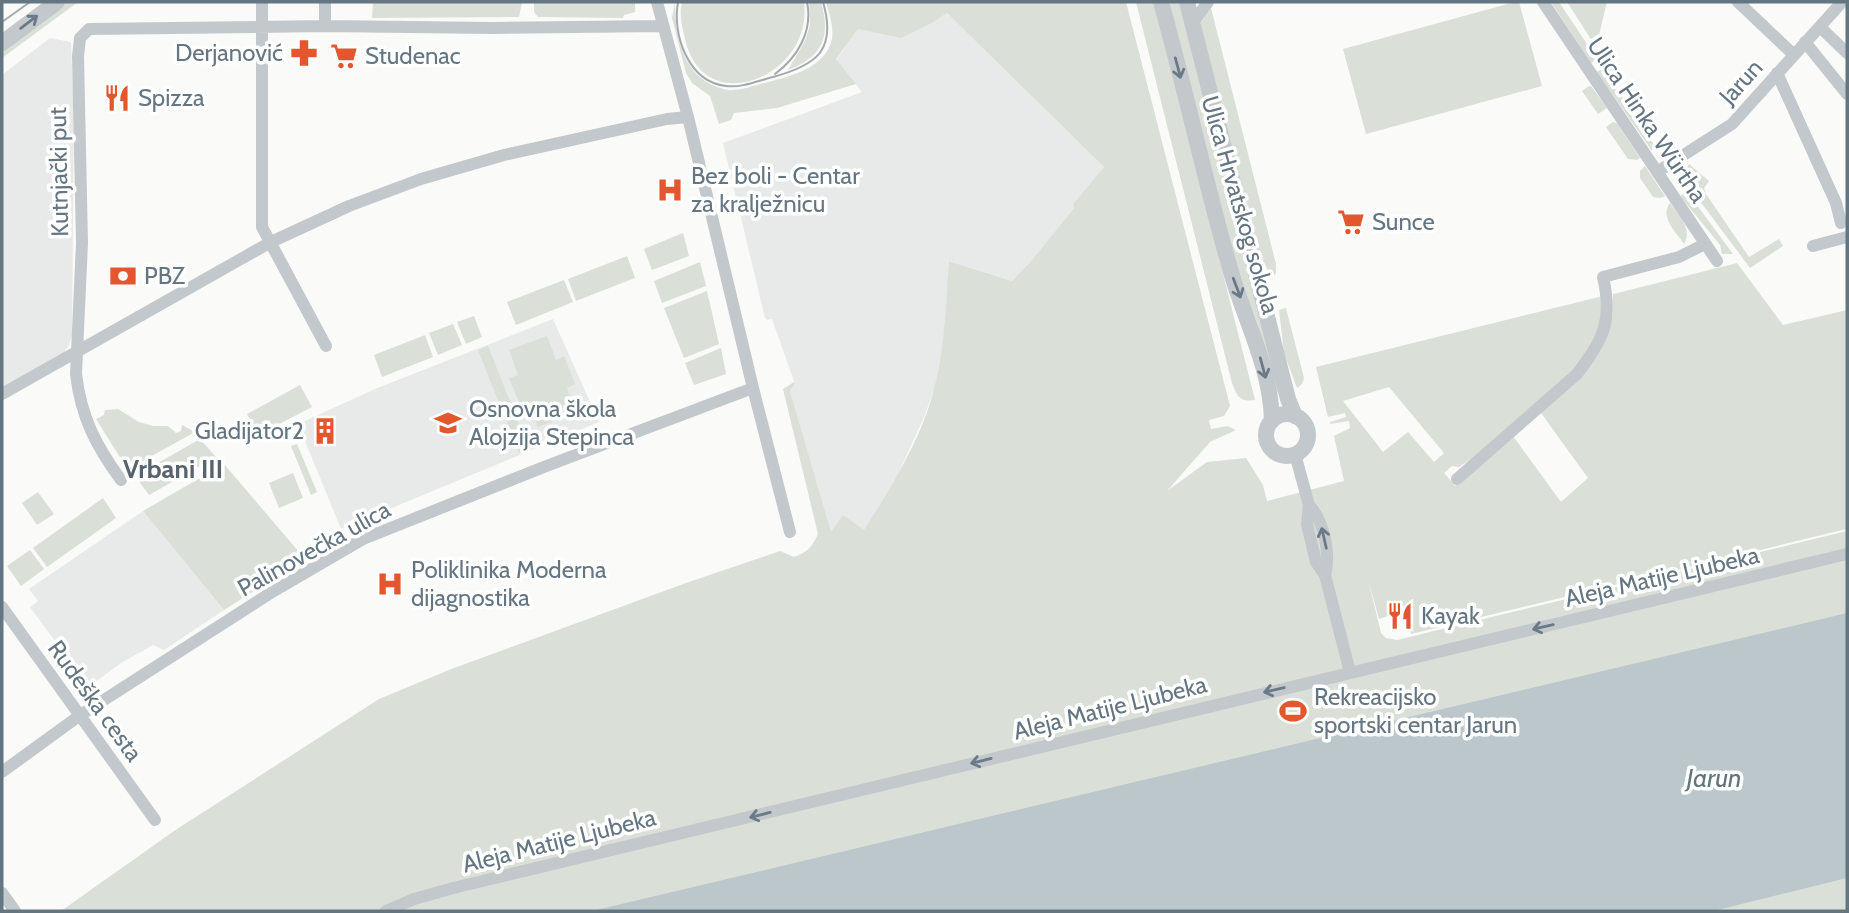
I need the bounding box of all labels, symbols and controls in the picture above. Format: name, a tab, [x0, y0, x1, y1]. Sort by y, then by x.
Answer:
one-way arrow	[19, 15, 38, 30]
street label: Ulica Hinka Würtha	[1581, 32, 1714, 208]
place label: Derjanović	[175, 38, 283, 67]
pharmacy icon: Derjanović	[289, 38, 319, 68]
supermarket icon: Studenac	[329, 41, 359, 71]
place label: Studenac	[365, 41, 461, 70]
street label: Jarun	[1712, 53, 1768, 111]
one-way arrow	[1172, 56, 1185, 79]
restaurant icon: Spizza	[102, 83, 132, 113]
place label: Spizza	[138, 83, 205, 112]
street label: Ulica Hrvatskog sokola	[1195, 92, 1286, 318]
street label: Kutnjački put	[43, 107, 74, 237]
place label: Bez boli - Centar za kralježnicu	[691, 161, 860, 218]
hospital icon: Bez boli - Centar za kralježnicu	[655, 175, 685, 205]
supermarket icon: Sunce	[1336, 207, 1366, 237]
place label: Sunce	[1372, 207, 1435, 236]
bank icon: PBZ	[108, 261, 138, 291]
place label: PBZ	[144, 261, 186, 290]
one-way arrow	[1231, 276, 1244, 298]
one-way arrow	[1257, 357, 1270, 379]
place label: Osnovna škola Alojzija Stepinca	[469, 394, 635, 451]
school or university icon: Osnovna škola Alojzija Stepinca	[433, 408, 463, 438]
place label: Gladijator2	[195, 416, 304, 445]
building icon: Gladijator2	[310, 416, 340, 446]
district label: Vrbani III	[123, 453, 223, 485]
street label: Palinovečka ulica	[232, 494, 396, 602]
one-way arrow	[1316, 527, 1330, 550]
street label: Aleja Matije Ljubeka	[1562, 540, 1762, 613]
place label: Poliklinika Moderna dijagnostika	[411, 555, 607, 612]
hospital icon: Poliklinika Moderna dijagnostika	[375, 569, 405, 599]
restaurant icon: Kayak	[1385, 601, 1415, 631]
place label: Kayak	[1421, 601, 1480, 630]
one-way arrow	[1532, 621, 1555, 634]
street label: Rudeška cesta	[42, 635, 149, 767]
street label: Aleja Matije Ljubeka	[1010, 669, 1210, 746]
place label: Rekreacijsko sportski centar Jarun	[1314, 682, 1517, 739]
one-way arrow	[1263, 685, 1285, 698]
sports icon: Rekreacijsko sportski centar Jarun	[1278, 696, 1308, 726]
one-way arrow	[970, 755, 993, 768]
water label: Jarun	[1685, 762, 1741, 794]
street label: Aleja Matije Ljubeka	[459, 802, 659, 879]
one-way arrow	[749, 809, 772, 822]

